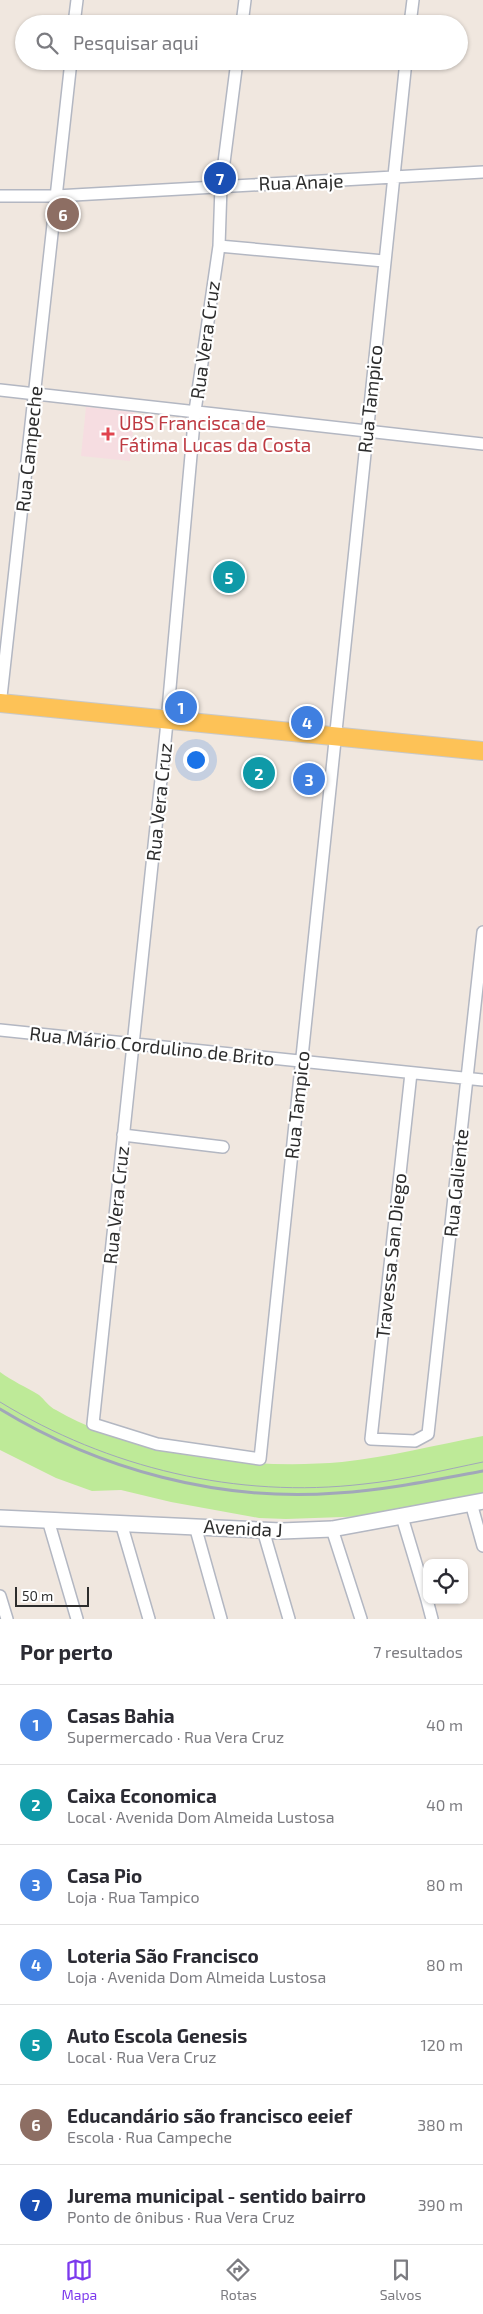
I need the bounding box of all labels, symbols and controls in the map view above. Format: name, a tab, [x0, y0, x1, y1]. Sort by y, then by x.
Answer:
search box	[15, 15, 468, 70]
icon: search	[33, 29, 61, 57]
text: Pesquisar aqui	[73, 31, 199, 54]
pin: 7	[204, 159, 236, 197]
street label: Rua Anaje	[258, 169, 344, 194]
pin: 6	[47, 195, 79, 233]
street label: Rua Vera Cruz	[185, 279, 224, 400]
street label: Rua Tampico	[352, 344, 387, 454]
street label: Rua Campeche	[10, 385, 47, 513]
place label: UBS Francisca de Fátima Lucas da Costa	[119, 411, 311, 456]
marker: UBS Francisca de Fátima Lucas da Costa	[101, 427, 115, 441]
pin: 5	[213, 558, 245, 596]
pin: 1	[165, 688, 197, 726]
pin: 4	[291, 703, 323, 741]
street label: Rua Vera Cruz	[141, 742, 176, 862]
your location	[183, 747, 209, 773]
pin: 2	[243, 754, 275, 792]
pin: 3	[293, 760, 325, 798]
street label: Rua Mário Cordulino de Brito	[28, 1021, 276, 1070]
street label: Rua Tampico	[279, 1050, 314, 1160]
street label: Rua Galiente	[438, 1128, 473, 1238]
street label: Rua Vera Cruz	[98, 1145, 133, 1265]
street label: Travessa San Diego	[370, 1172, 411, 1340]
street label: Avenida J	[203, 1514, 283, 1541]
map controls	[423, 1559, 468, 1604]
button: locate	[423, 1559, 468, 1604]
scale bar	[15, 1584, 89, 1607]
text: 50 m	[22, 1587, 53, 1604]
text: Por perto	[20, 1639, 113, 1664]
text: 7 resultados	[373, 1642, 463, 1661]
text: Casas Bahia	[67, 1704, 175, 1727]
text: 1	[33, 1715, 39, 1734]
text: 40 m	[426, 1715, 463, 1734]
text: Supermercado · Rua Vera Cruz	[67, 1727, 284, 1746]
text: Caixa Economica	[67, 1784, 217, 1807]
text: 2	[31, 1795, 41, 1814]
text: 40 m	[426, 1795, 463, 1814]
text: Local · Avenida Dom Almeida Lustosa	[67, 1807, 334, 1826]
text: Casa Pio	[67, 1864, 142, 1887]
text: 3	[31, 1875, 41, 1894]
text: 80 m	[426, 1875, 463, 1894]
text: Loja · Rua Tampico	[67, 1887, 200, 1906]
text: Loteria São Francisco	[67, 1944, 259, 1967]
text: 4	[31, 1955, 41, 1974]
text: 80 m	[426, 1955, 463, 1974]
text: Loja · Avenida Dom Almeida Lustosa	[67, 1967, 326, 1986]
text: Auto Escola Genesis	[67, 2024, 247, 2047]
text: 5	[32, 2035, 40, 2054]
text: 120 m	[420, 2035, 463, 2054]
text: Local · Rua Vera Cruz	[67, 2047, 216, 2066]
text: Educandário são francisco eeief	[67, 2104, 352, 2127]
text: 6	[31, 2115, 41, 2134]
text: 380 m	[417, 2115, 463, 2134]
text: Escola · Rua Campeche	[67, 2127, 232, 2146]
text: Jurema municipal - sentido bairro	[67, 2184, 366, 2207]
text: 7	[32, 2195, 40, 2214]
text: 390 m	[418, 2195, 463, 2214]
text: Ponto de ônibus · Rua Vera Cruz	[67, 2207, 295, 2226]
tab: Mapa	[61, 2256, 97, 2303]
tab: Rotas	[220, 2256, 257, 2303]
tab: Salvos	[380, 2256, 422, 2303]

